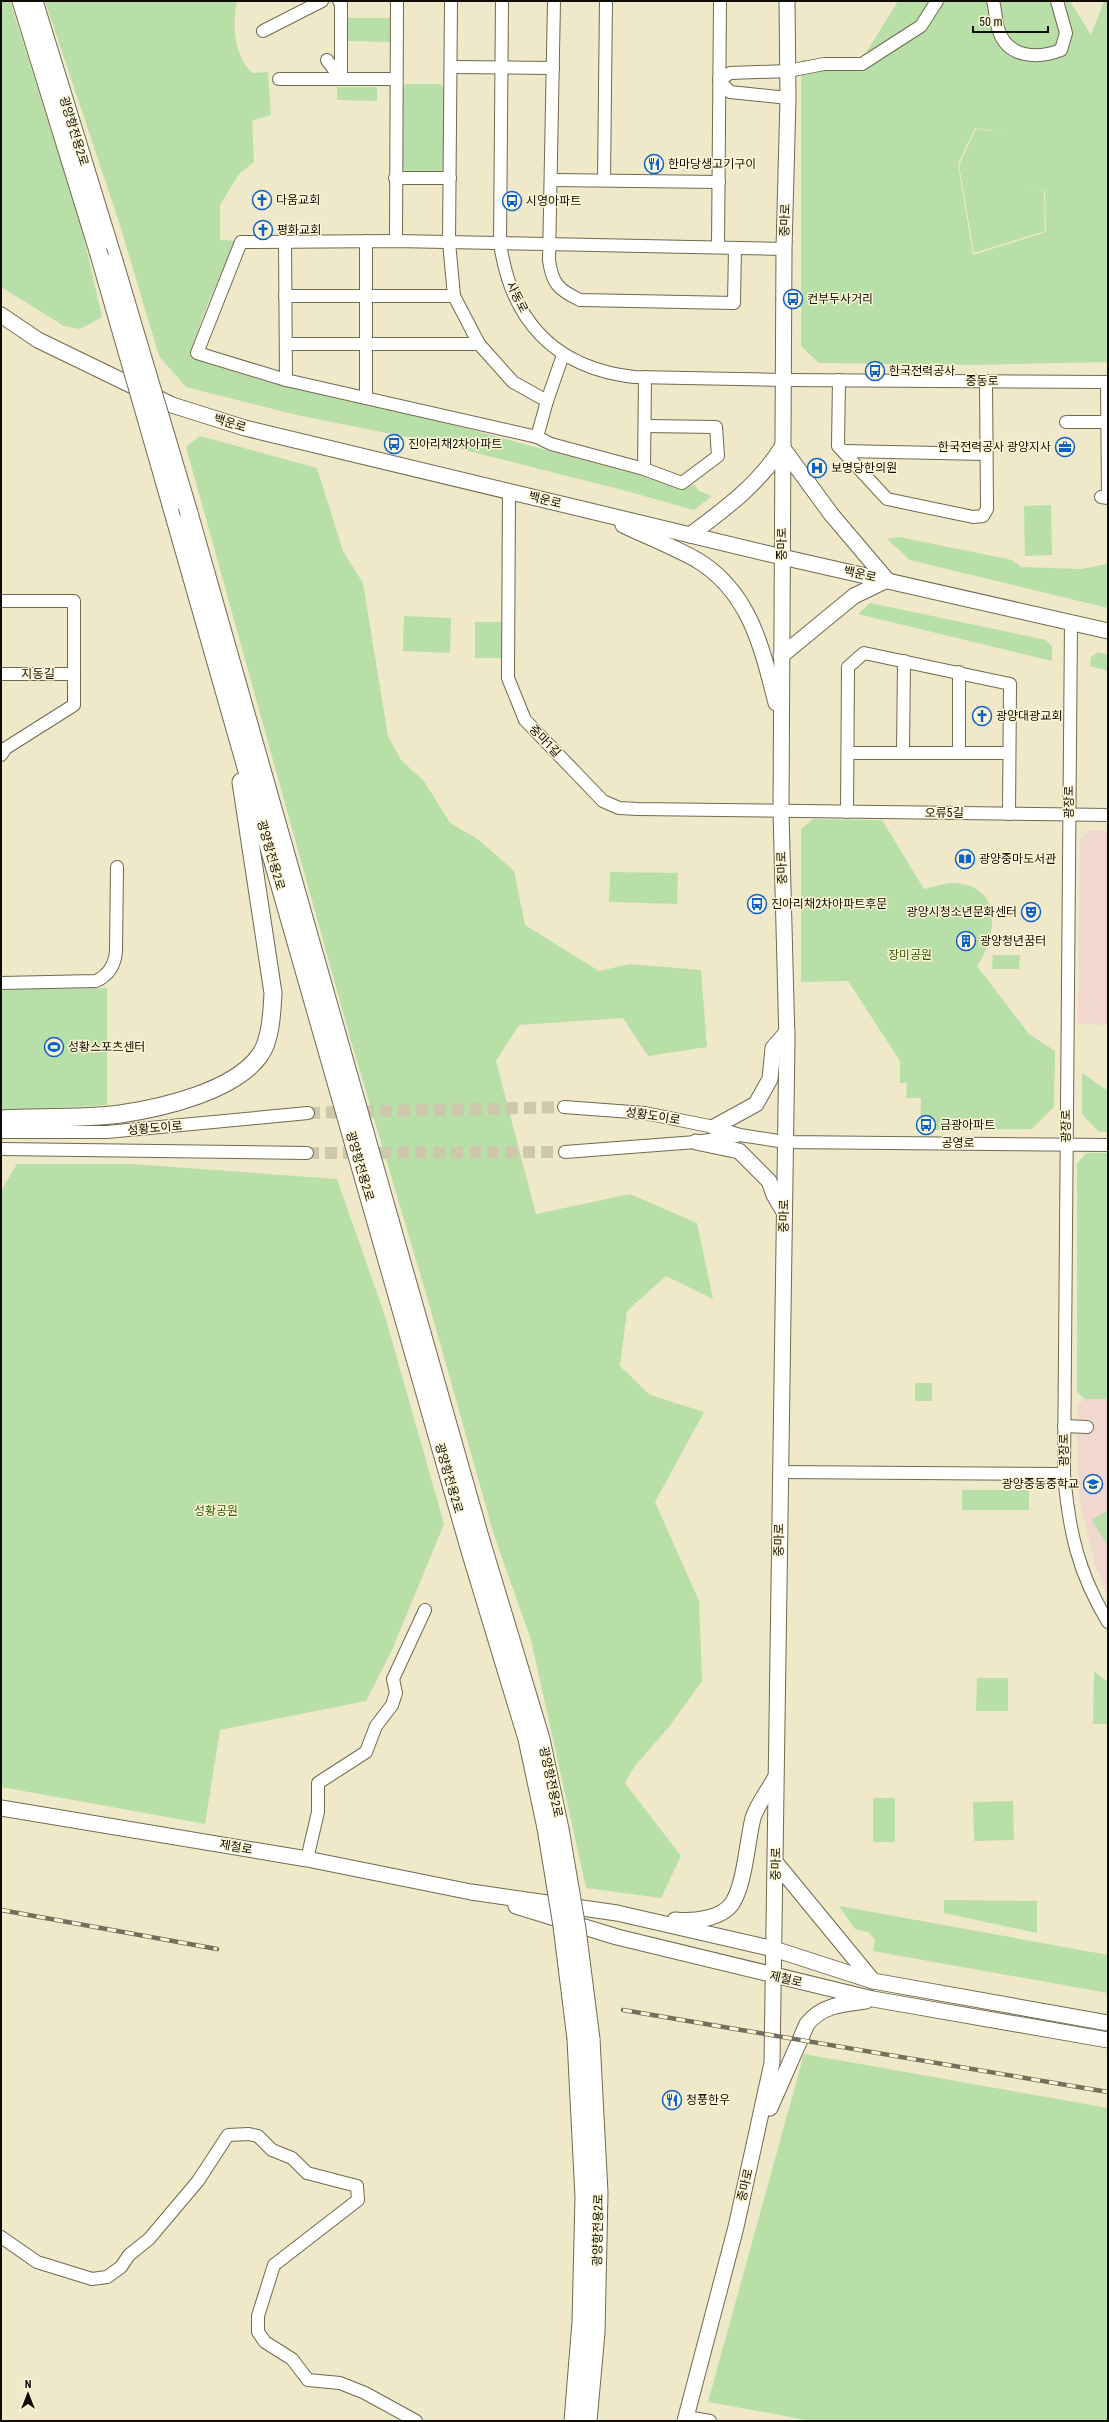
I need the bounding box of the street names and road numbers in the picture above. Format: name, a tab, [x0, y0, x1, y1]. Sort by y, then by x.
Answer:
street label: 광양항전용2로	[57, 94, 91, 168]
street label: 중마로	[777, 203, 793, 237]
street label: 사동로	[503, 279, 531, 315]
street label: 중동로	[965, 374, 999, 388]
street label: 백운로	[212, 411, 248, 435]
street label: 백운로	[527, 489, 563, 511]
street label: 중마로	[775, 527, 789, 561]
street label: 백운로	[842, 563, 878, 585]
street label: 지동길	[21, 667, 55, 681]
street label: 중마1길	[526, 722, 564, 760]
street label: 광장로	[1062, 785, 1076, 819]
street label: 오류5길	[924, 806, 964, 820]
street label: 광양항전용2로	[254, 818, 288, 892]
street label: 중마로	[774, 851, 790, 885]
street label: 성황도이로	[625, 1105, 681, 1127]
street label: 광장로	[1059, 1109, 1073, 1143]
street label: 성황도이로	[127, 1119, 183, 1137]
street label: 광양항전용2로	[343, 1129, 377, 1203]
street label: 공영로	[941, 1136, 975, 1150]
street label: 중마로	[777, 1199, 791, 1233]
street label: 광장로	[1057, 1433, 1071, 1467]
street label: 광양항전용2로	[432, 1441, 466, 1515]
street label: 중마로	[772, 1523, 786, 1557]
street label: 광양항전용2로	[537, 1745, 565, 1819]
street label: 제철로	[218, 1837, 254, 1857]
street label: 중마로	[769, 1847, 783, 1881]
street label: 제철로	[768, 1968, 804, 1990]
street label: 중마로	[734, 2167, 756, 2203]
street label: 광양항전용2로	[590, 2194, 606, 2266]

